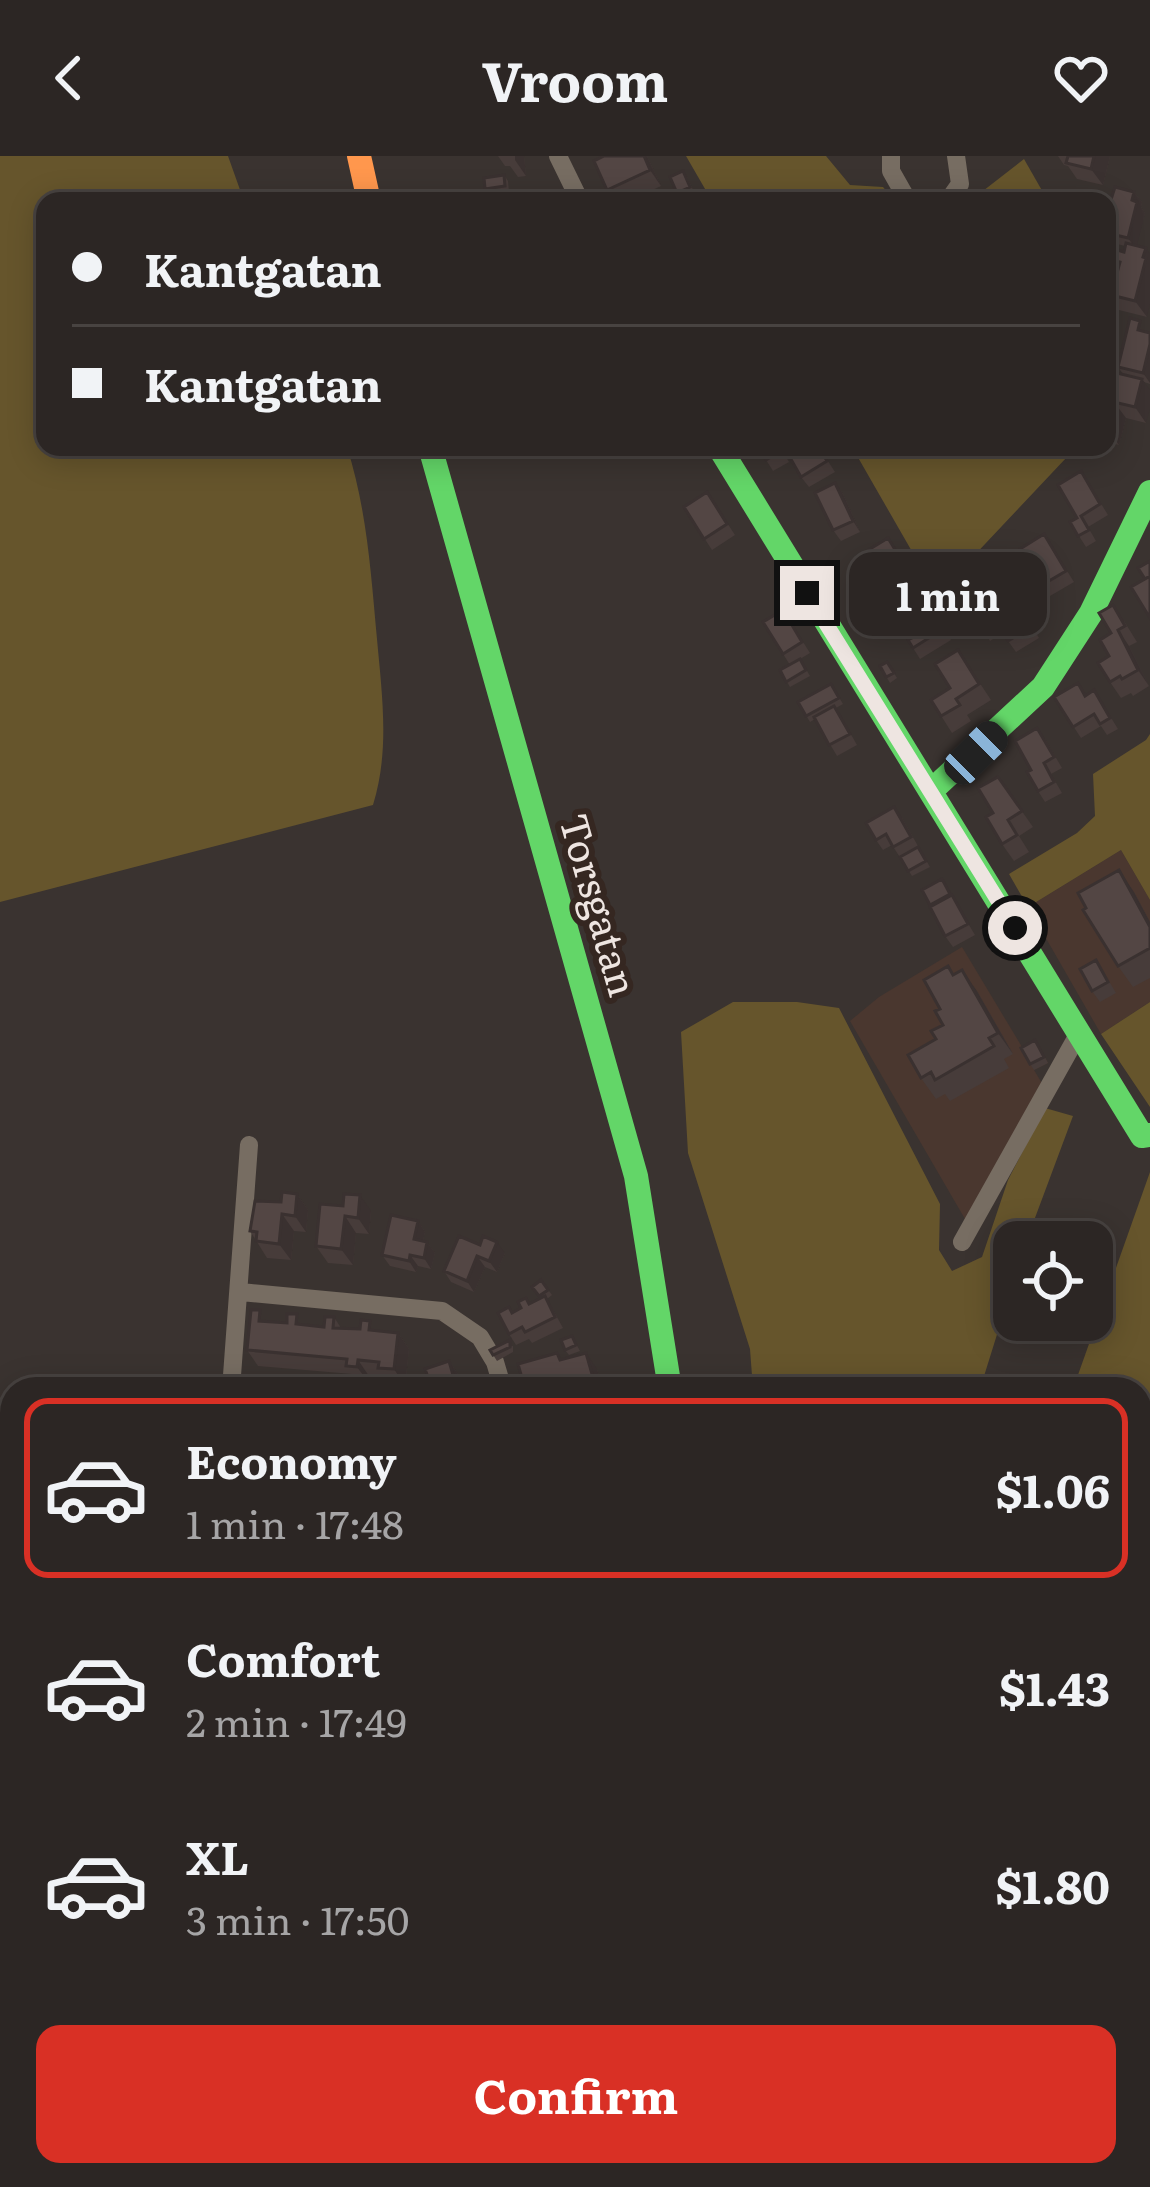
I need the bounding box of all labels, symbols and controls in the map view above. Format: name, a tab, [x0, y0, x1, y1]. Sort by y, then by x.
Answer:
text: Vroom	[482, 38, 668, 119]
icon: back	[36, 45, 102, 111]
icon: heart	[1048, 45, 1114, 111]
text: Kantgatan	[144, 234, 382, 301]
text: Kantgatan	[144, 349, 382, 416]
callout: 1 min	[849, 551, 1047, 635]
text: 1 min	[896, 565, 1000, 623]
route end	[780, 566, 834, 620]
car	[938, 715, 1014, 791]
street label: Torsgatan	[547, 806, 655, 1002]
route start	[988, 901, 1042, 955]
map controls	[993, 1221, 1113, 1341]
button: locate	[993, 1221, 1113, 1341]
text: Economy	[186, 1426, 397, 1493]
icon: car	[42, 1434, 150, 1542]
text: $1.06	[996, 1455, 1110, 1522]
text: 1 min · 17:48	[186, 1493, 404, 1551]
text: Comfort	[186, 1624, 380, 1691]
icon: car	[42, 1632, 150, 1740]
text: $1.43	[999, 1653, 1110, 1720]
text: 2 min · 17:49	[186, 1691, 407, 1749]
text: XL	[186, 1822, 249, 1889]
icon: car	[42, 1830, 150, 1938]
text: $1.80	[996, 1851, 1110, 1918]
text: 3 min · 17:50	[186, 1889, 409, 1947]
button: Confirm	[36, 2025, 1116, 2163]

